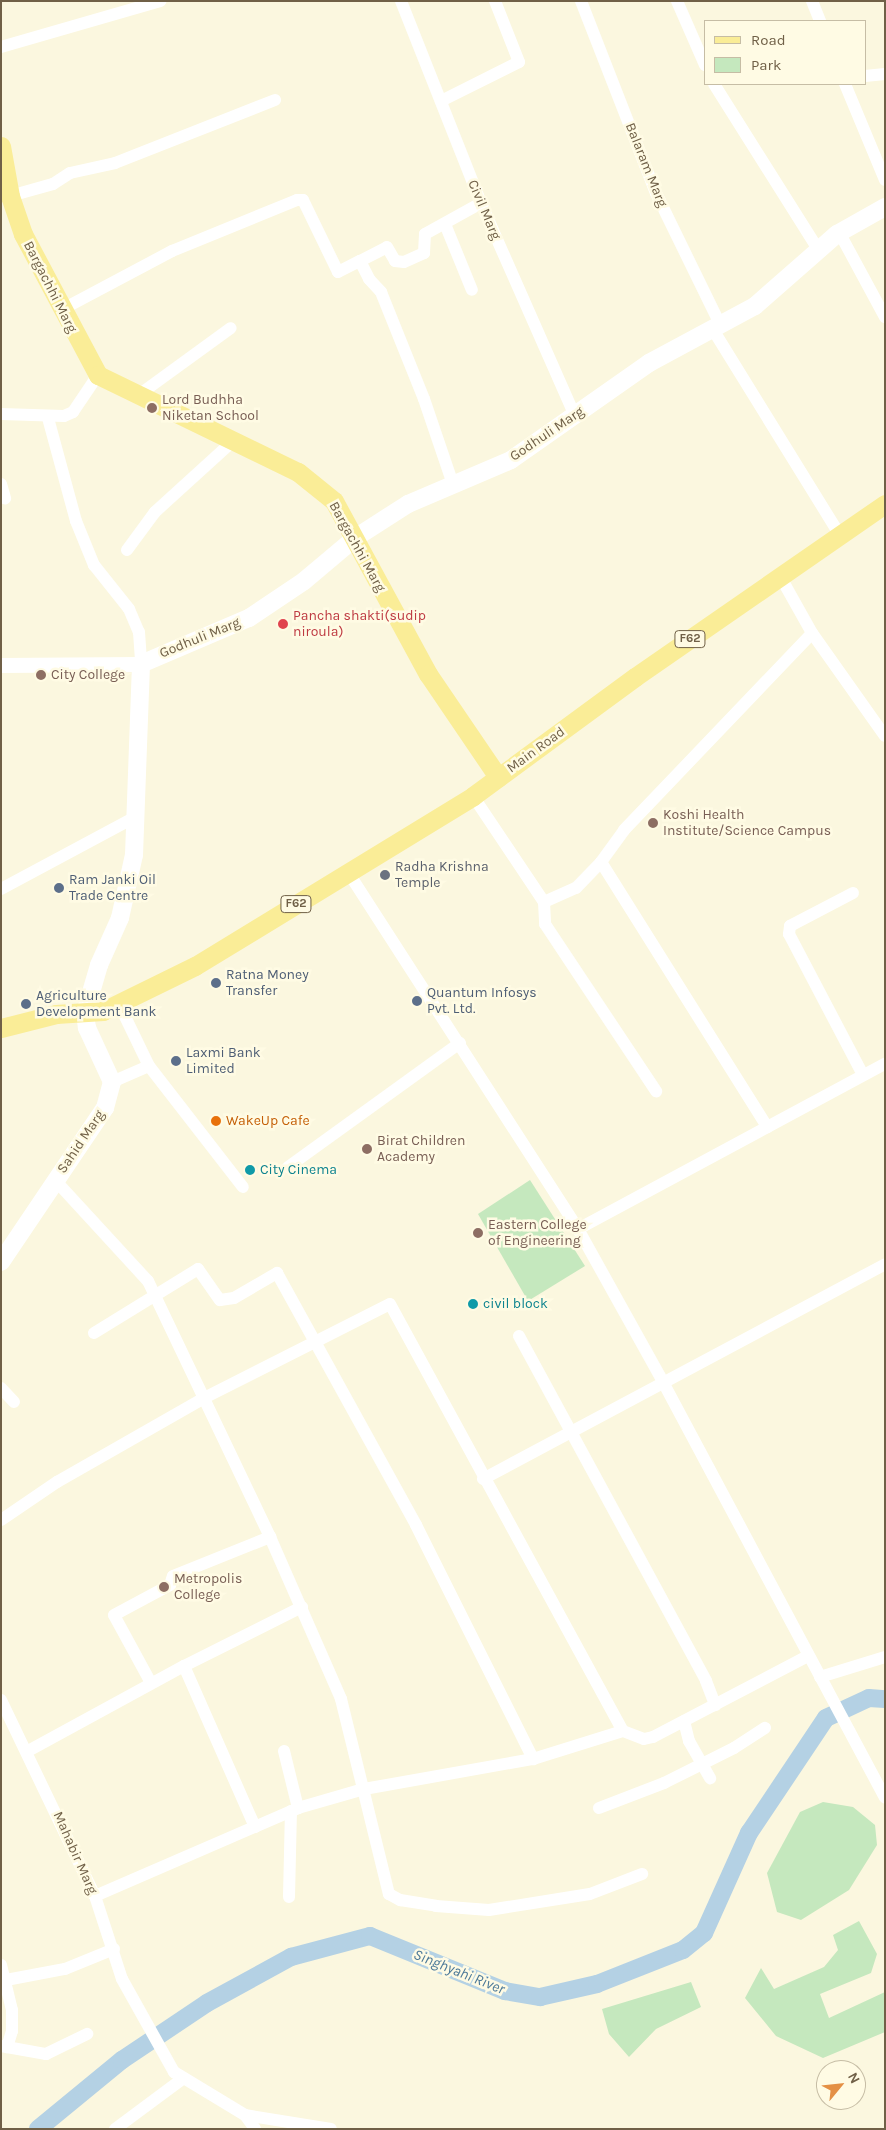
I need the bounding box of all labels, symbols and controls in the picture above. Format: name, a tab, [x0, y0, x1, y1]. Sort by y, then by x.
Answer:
legend	[704, 20, 866, 85]
text: Road	[751, 31, 786, 49]
text: Park	[751, 56, 781, 74]
street label: Balaram Marg	[621, 120, 671, 210]
street label: Civil Marg	[464, 177, 504, 243]
street label: Bargachhi Marg	[20, 238, 80, 336]
place label: Lord Budhha Niketan School	[162, 392, 259, 424]
marker: Lord Budhha Niketan School	[146, 402, 158, 414]
street label: Godhuli Marg	[507, 403, 587, 465]
street label: Bargachhi Marg	[325, 499, 389, 595]
place label: Pancha shakti(sudip niroula)	[293, 608, 426, 640]
street label: Godhuli Marg	[157, 614, 243, 662]
marker: Pancha shakti(sudip niroula)	[277, 618, 289, 630]
road number: F62	[674, 630, 706, 648]
place label: City College	[51, 667, 125, 683]
marker: City College	[35, 669, 47, 681]
street label: Main Road	[504, 723, 568, 777]
place label: Koshi Health Institute/Science Campus	[663, 807, 831, 840]
marker: Koshi Health Institute/Science Campus	[647, 817, 659, 829]
place label: Radha Krishna Temple	[395, 859, 489, 892]
marker: Radha Krishna Temple	[379, 869, 391, 881]
place label: Ram Janki Oil Trade Centre	[69, 872, 156, 904]
marker: Ram Janki Oil Trade Centre	[53, 882, 65, 894]
road number: F62	[280, 894, 312, 914]
place label: Ratna Money Transfer	[226, 967, 309, 1000]
marker: Ratna Money Transfer	[210, 977, 222, 989]
place label: Quantum Infosys Pvt. Ltd.	[427, 985, 537, 1018]
place label: Agriculture Development Bank	[36, 988, 156, 1020]
marker: Quantum Infosys Pvt. Ltd.	[411, 995, 423, 1007]
marker: Agriculture Development Bank	[20, 998, 32, 1010]
place label: Laxmi Bank Limited	[186, 1045, 261, 1078]
marker: Laxmi Bank Limited	[170, 1055, 182, 1067]
street label: Sahid Marg	[54, 1107, 108, 1177]
place label: WakeUp Cafe	[226, 1113, 310, 1129]
marker: WakeUp Cafe	[210, 1115, 222, 1127]
place label: Birat Children Academy	[377, 1133, 465, 1166]
marker: Birat Children Academy	[361, 1143, 373, 1155]
place label: City Cinema	[260, 1162, 337, 1178]
marker: City Cinema	[244, 1164, 256, 1176]
place label: Eastern College of Engineering	[488, 1217, 587, 1250]
marker: Eastern College of Engineering	[472, 1227, 484, 1239]
place label: civil block	[483, 1296, 548, 1312]
marker: civil block	[467, 1298, 479, 1310]
place label: Metropolis College	[174, 1571, 242, 1604]
marker: Metropolis College	[158, 1581, 170, 1593]
street label: Mahabir Marg	[49, 1809, 101, 1897]
water label: Singhyahi River	[411, 1946, 507, 1998]
north arrow	[816, 2060, 866, 2110]
text: N	[844, 2070, 864, 2087]

